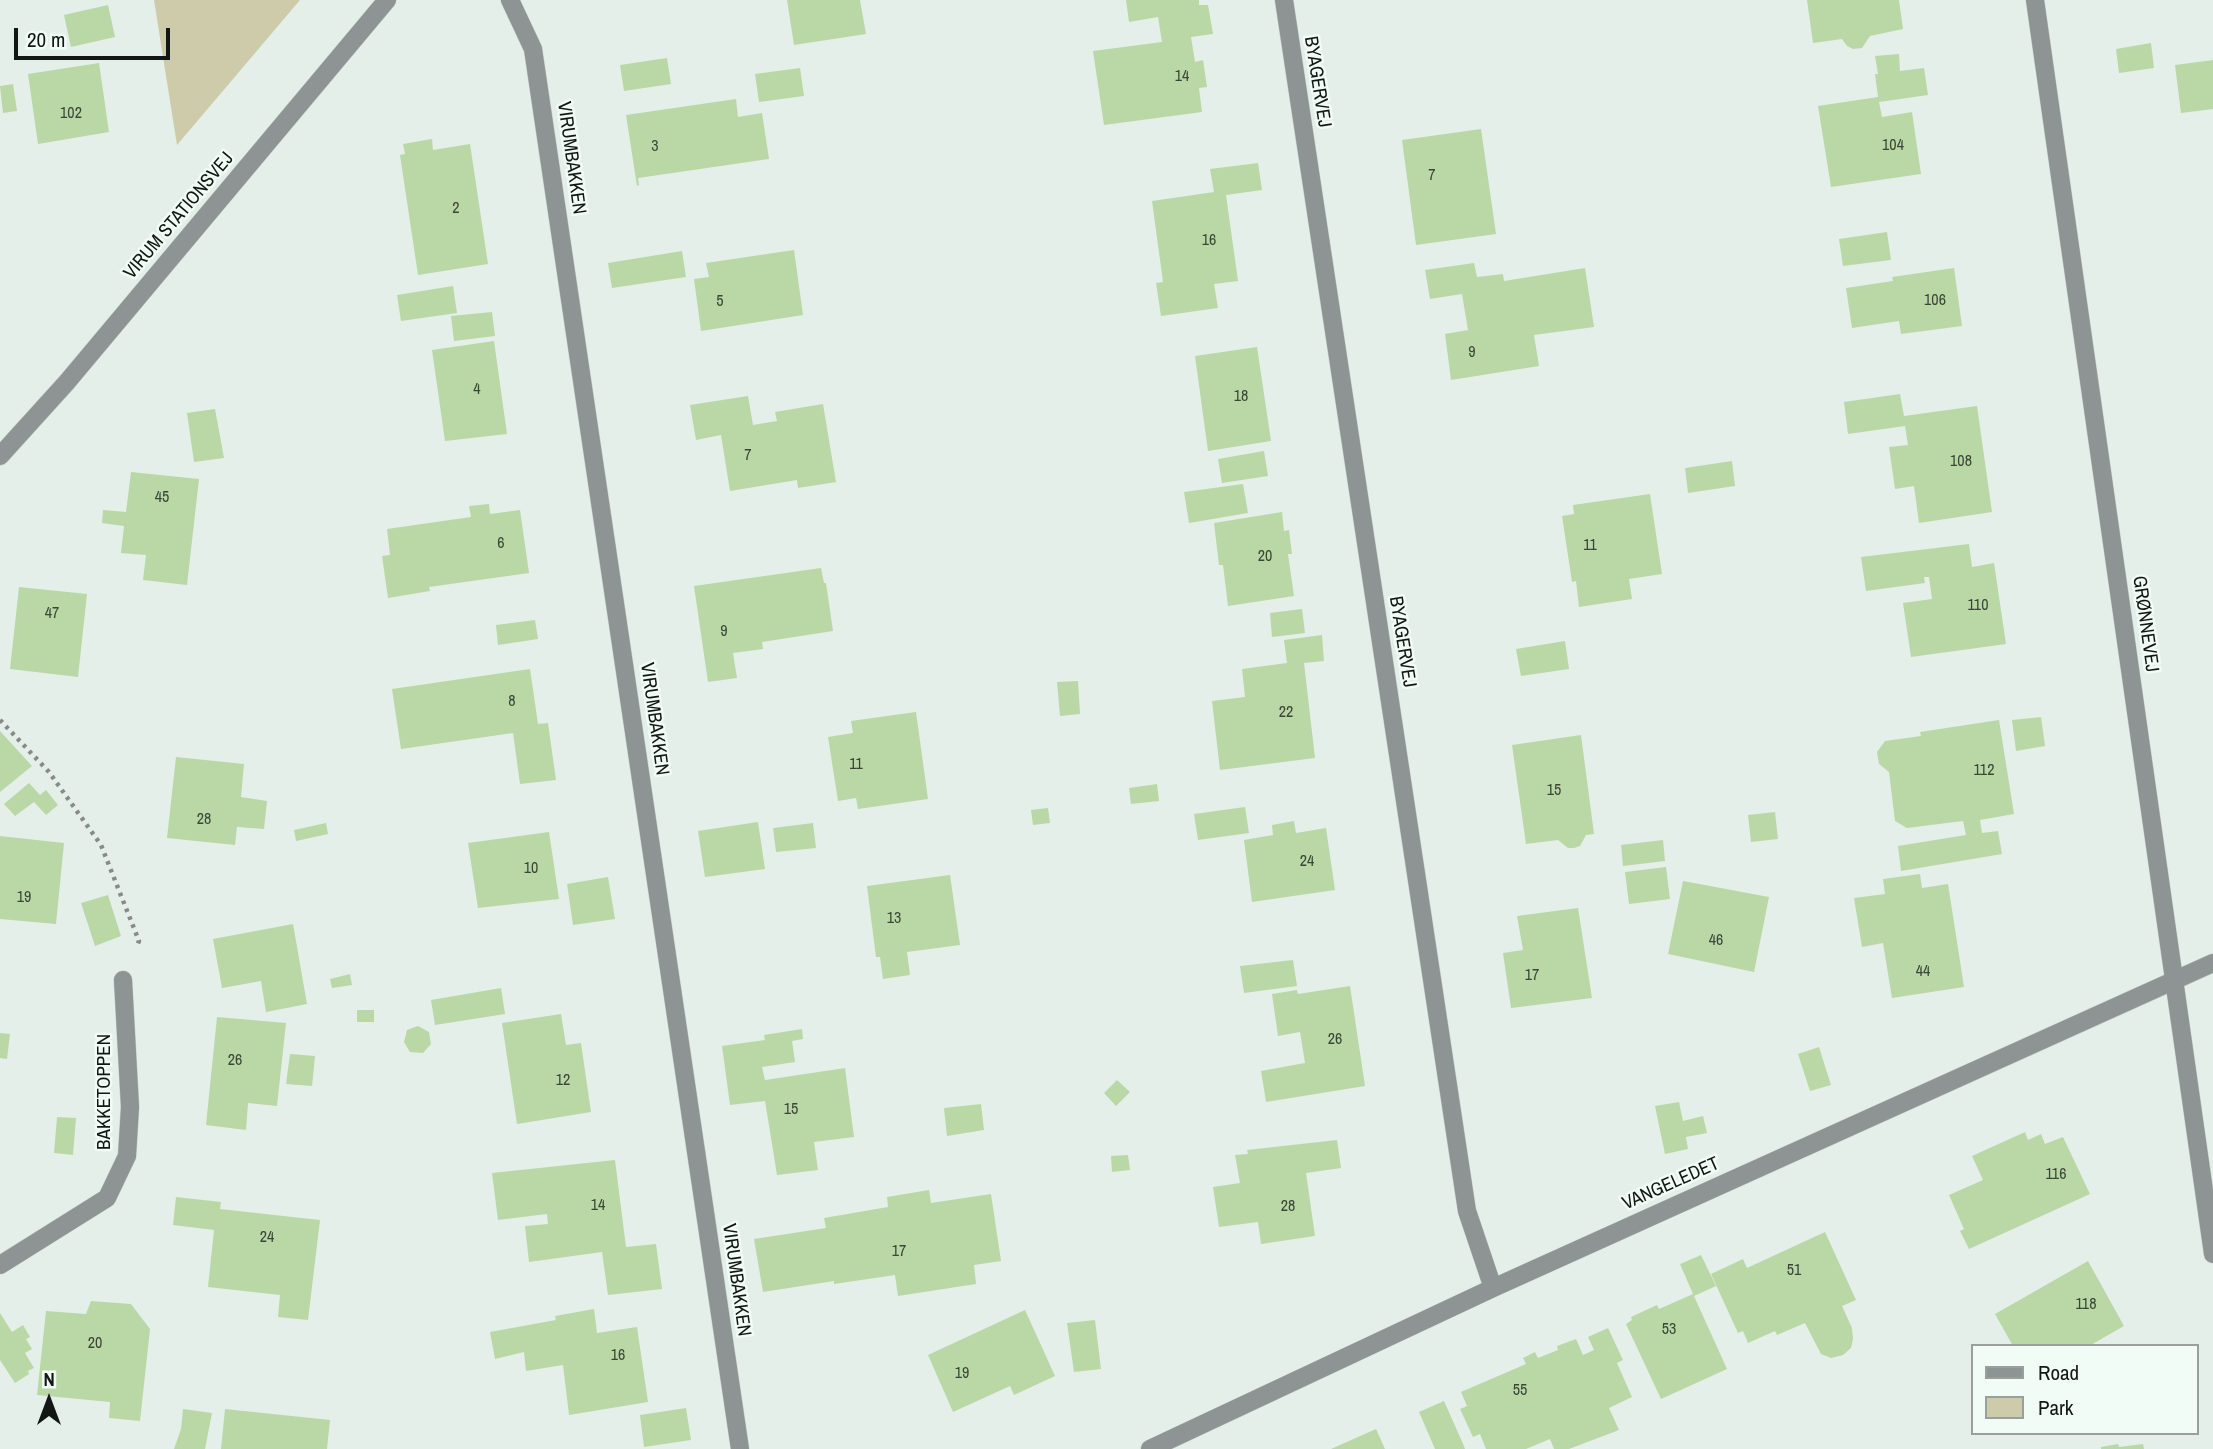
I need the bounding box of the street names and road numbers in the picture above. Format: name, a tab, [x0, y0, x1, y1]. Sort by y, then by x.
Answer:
street label: BYAGERVEJ	[1299, 35, 1335, 129]
street label: VIRUMBAKKEN	[552, 100, 590, 216]
street label: VIRUM STATIONSVEJ	[119, 148, 239, 284]
street label: GRØNNEVEJ	[2127, 574, 2163, 674]
street label: BYAGERVEJ	[1384, 595, 1420, 689]
street label: VIRUMBAKKEN	[635, 661, 673, 777]
street label: BAKKETOPPEN	[94, 1034, 116, 1150]
street label: VANGELEDET	[1619, 1153, 1723, 1215]
street label: VIRUMBAKKEN	[717, 1222, 755, 1338]

